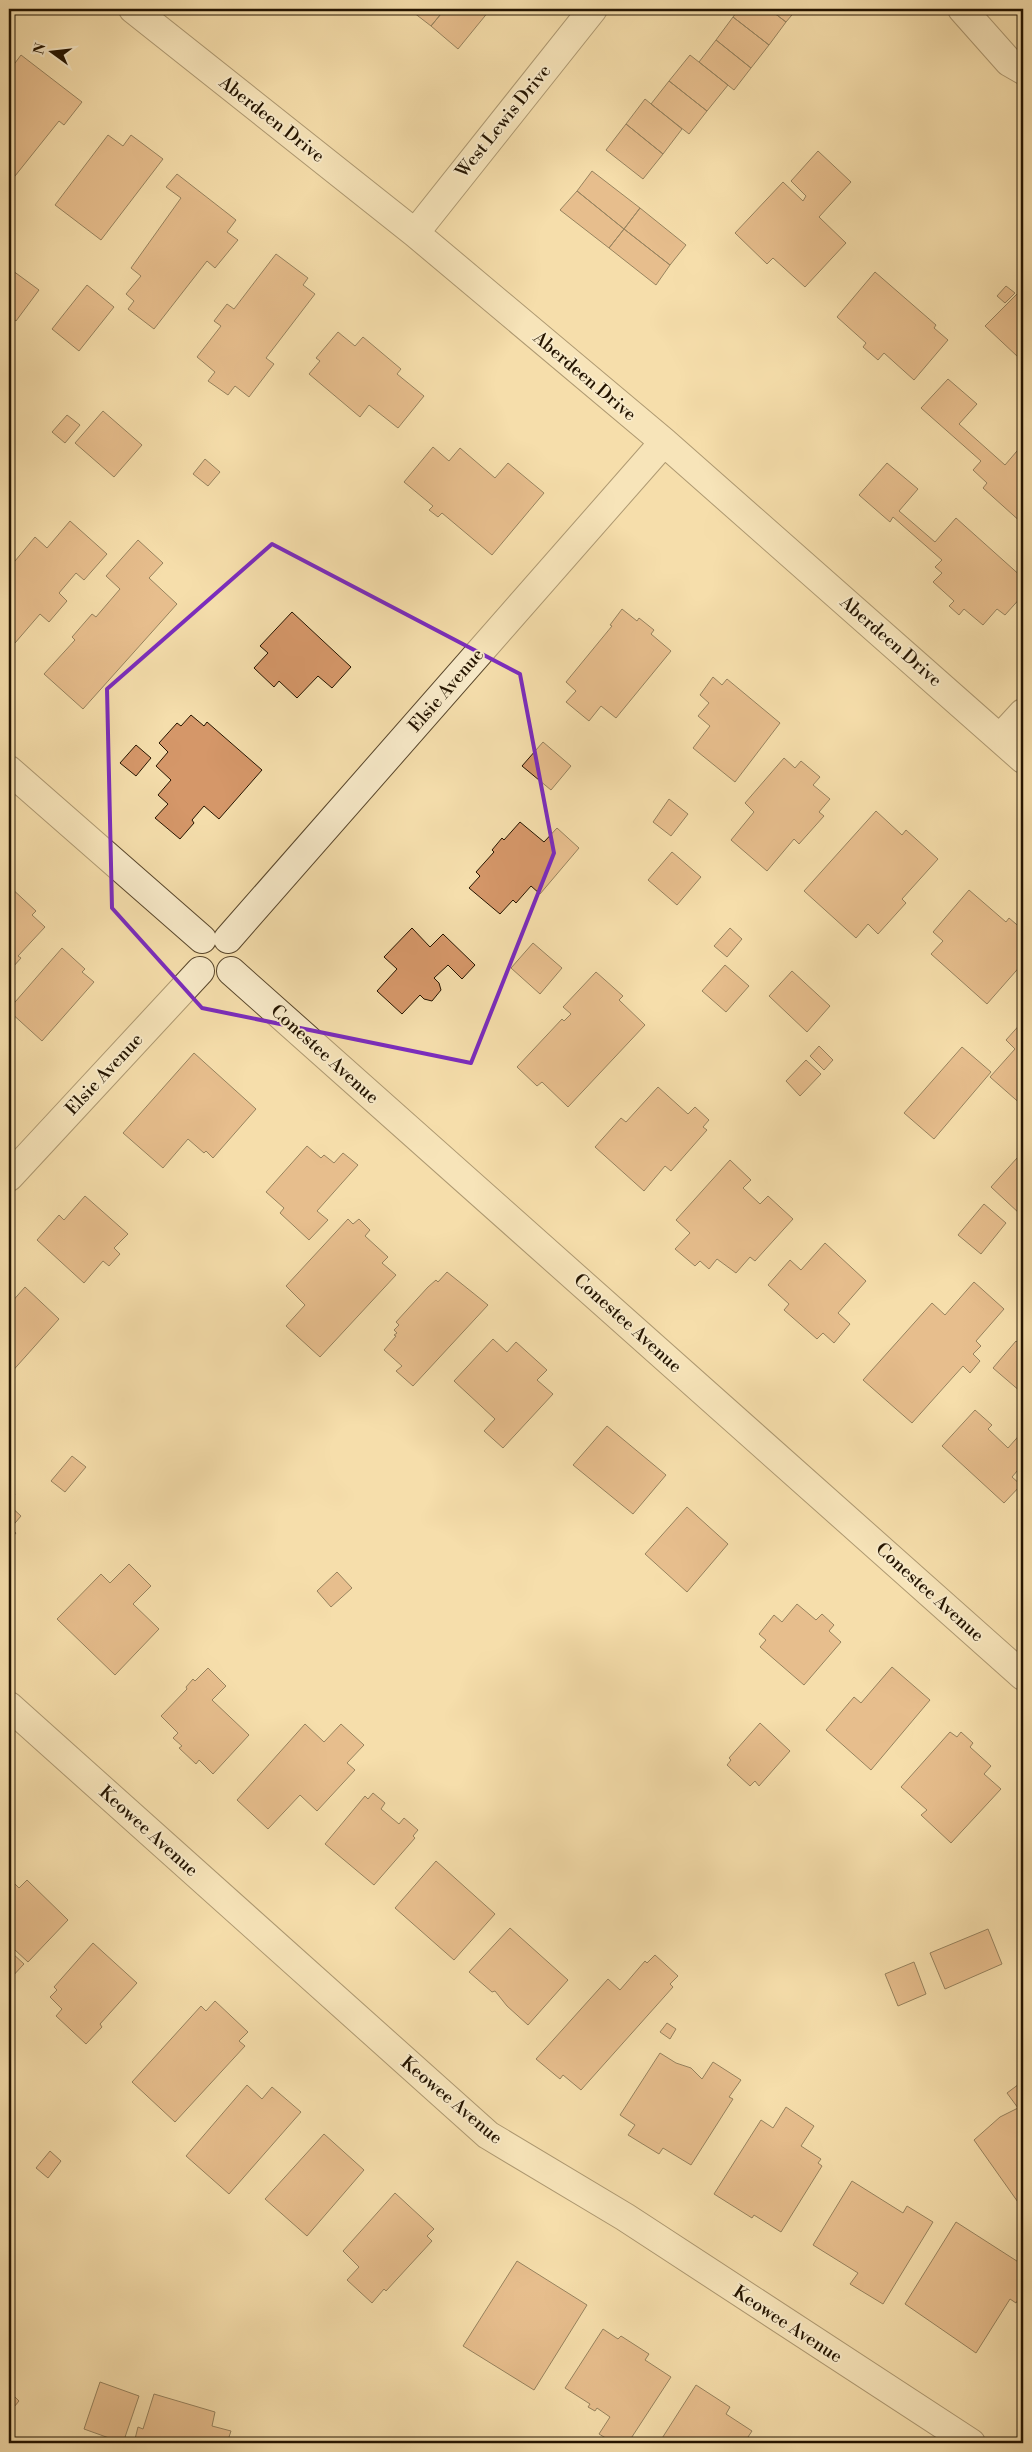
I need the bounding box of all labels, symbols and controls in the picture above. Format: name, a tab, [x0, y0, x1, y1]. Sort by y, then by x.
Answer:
north arrow	[28, 28, 78, 78]
text: N	[30, 41, 51, 57]
street label: West Lewis Drive	[450, 60, 556, 183]
street label: Aberdeen Drive	[214, 70, 329, 168]
street label: Aberdeen Drive	[528, 326, 641, 426]
street label: Aberdeen Drive	[834, 590, 946, 692]
street label: Elsie Avenue	[404, 644, 489, 737]
street label: Conestee Avenue	[266, 1000, 384, 1109]
street label: Elsie Avenue	[61, 1029, 148, 1120]
street label: Conestee Avenue	[569, 1269, 687, 1378]
street label: Conestee Avenue	[871, 1538, 989, 1647]
street label: Keowee Avenue	[94, 1781, 203, 1882]
street label: Keowee Avenue	[396, 2051, 507, 2150]
street label: Keowee Avenue	[729, 2281, 847, 2368]

